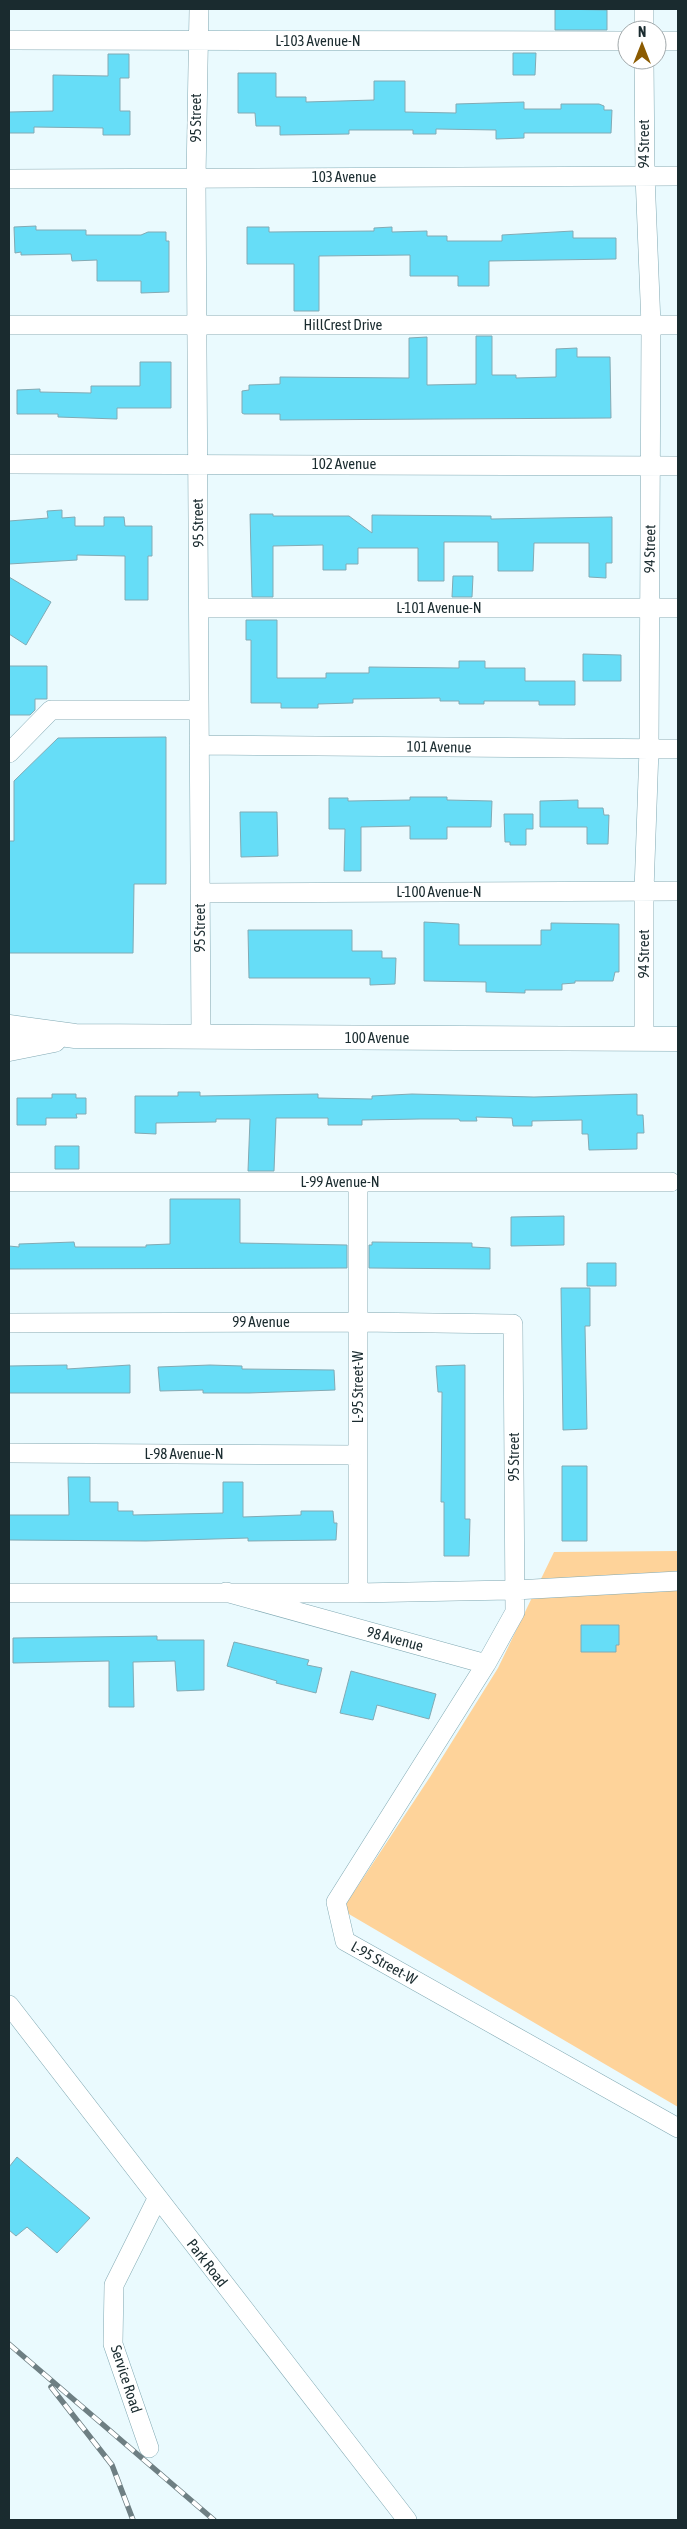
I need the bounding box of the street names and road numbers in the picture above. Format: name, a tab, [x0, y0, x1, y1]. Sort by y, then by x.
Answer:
street label: L-103 Avenue-N	[275, 32, 361, 49]
street label: 95 Street	[187, 93, 204, 143]
street label: 94 Street	[635, 119, 652, 169]
street label: 103 Avenue	[312, 168, 377, 185]
street label: HillCrest Drive	[304, 316, 383, 333]
street label: 102 Avenue	[312, 455, 377, 472]
street label: 95 Street	[189, 498, 206, 548]
street label: 94 Street	[641, 524, 658, 574]
street label: L-101 Avenue-N	[396, 599, 482, 616]
street label: 101 Avenue	[406, 737, 472, 756]
street label: L-100 Avenue-N	[396, 883, 482, 900]
street label: 95 Street	[191, 903, 208, 953]
street label: 94 Street	[635, 929, 652, 979]
street label: 100 Avenue	[345, 1029, 410, 1046]
street label: L-99 Avenue-N	[300, 1173, 380, 1190]
street label: 99 Avenue	[232, 1313, 290, 1330]
street label: L-95 Street-W	[349, 1351, 366, 1423]
street label: 95 Street	[505, 1432, 522, 1482]
street label: L-98 Avenue-N	[144, 1445, 224, 1462]
street label: 98 Avenue	[365, 1623, 425, 1654]
street label: L-95 Street-W	[348, 1938, 420, 1988]
street label: Park Road	[184, 2235, 231, 2290]
street label: Service Road	[108, 2343, 145, 2415]

